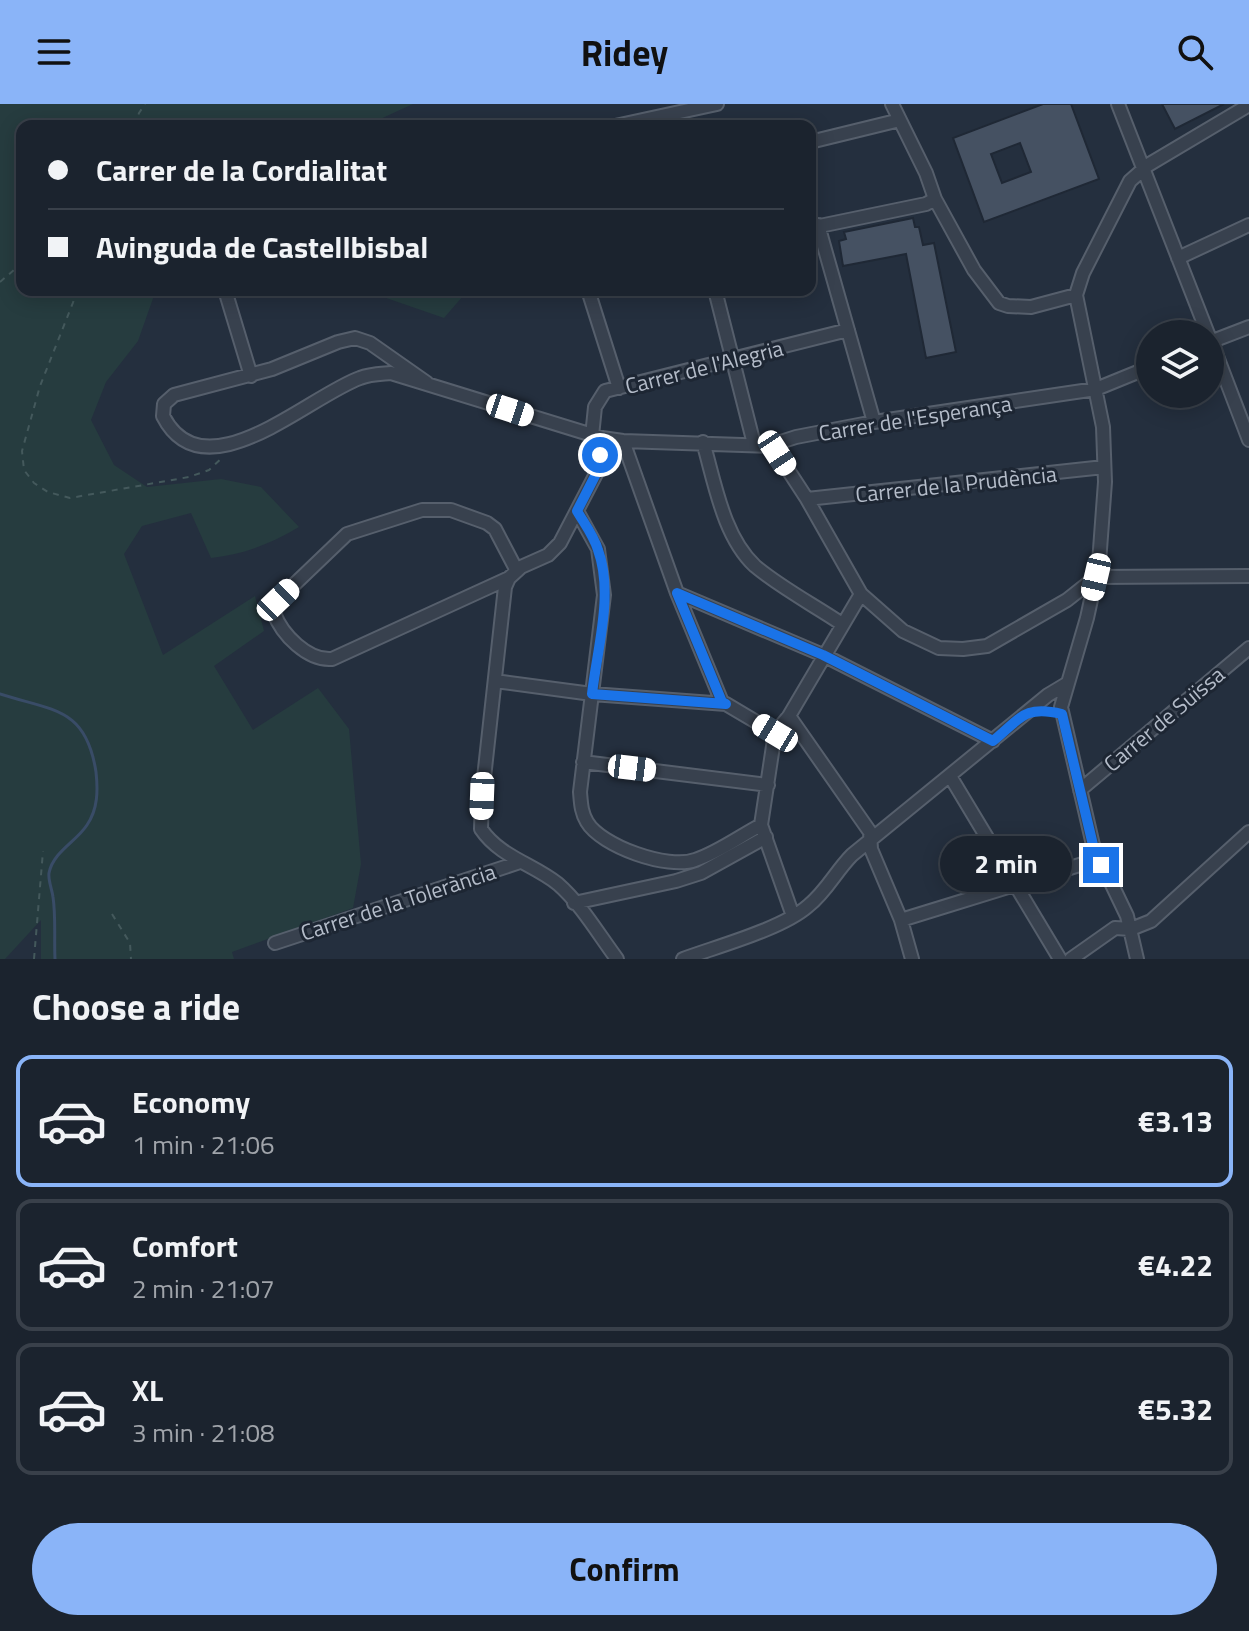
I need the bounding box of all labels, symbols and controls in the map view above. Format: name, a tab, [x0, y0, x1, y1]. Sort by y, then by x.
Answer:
text: Ridey	[581, 25, 668, 80]
icon: menu	[32, 30, 76, 74]
icon: search	[1173, 30, 1217, 74]
text: Carrer de la Cordialitat	[96, 147, 387, 193]
text: Avinguda de Castellbisbal	[96, 224, 428, 270]
map controls	[1136, 320, 1224, 408]
button: layers	[1136, 320, 1224, 408]
street label: Carrer de l'Alegria	[621, 331, 787, 403]
street label: Carrer de l'Esperança	[816, 386, 1014, 450]
car	[483, 391, 537, 429]
car	[754, 426, 800, 480]
route start	[582, 437, 618, 473]
street label: Carrer de la Prudència	[854, 457, 1058, 511]
car	[1079, 551, 1113, 603]
car	[252, 575, 304, 625]
street label: Carrer de Suïssa	[1096, 658, 1232, 780]
car	[748, 710, 802, 756]
car	[607, 753, 657, 783]
car	[469, 772, 495, 820]
callout: 2 min	[941, 837, 1073, 893]
text: 2 min	[974, 844, 1038, 883]
route end	[1083, 847, 1119, 883]
street label: Carrer de la Tolerància	[296, 854, 500, 950]
text: Choose a ride	[32, 979, 240, 1034]
text: Economy	[132, 1079, 250, 1125]
icon: car	[36, 1085, 108, 1157]
text: €3.13	[1138, 1098, 1213, 1144]
text: 1 min · 21:06	[132, 1125, 275, 1164]
text: Comfort	[132, 1223, 238, 1269]
icon: car	[36, 1229, 108, 1301]
text: €4.22	[1138, 1242, 1213, 1288]
text: 2 min · 21:07	[132, 1269, 275, 1308]
text: XL	[132, 1367, 163, 1413]
icon: car	[36, 1373, 108, 1445]
text: €5.32	[1138, 1386, 1213, 1432]
text: 3 min · 21:08	[132, 1413, 275, 1452]
button: Confirm	[32, 1523, 1217, 1615]

